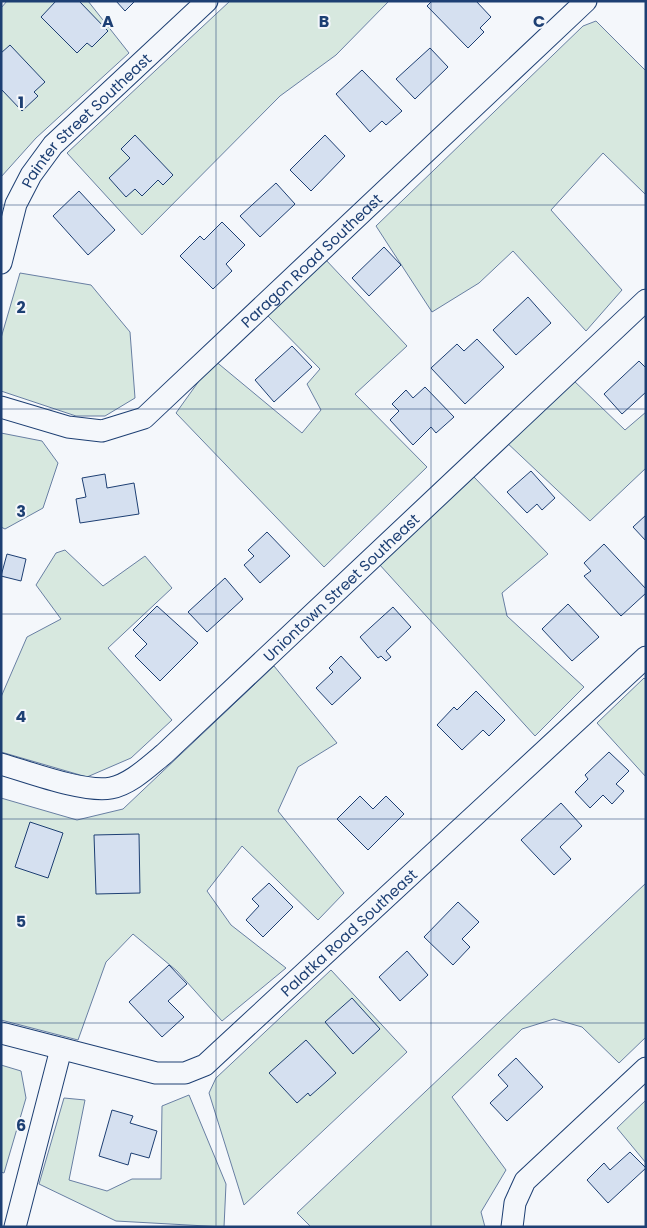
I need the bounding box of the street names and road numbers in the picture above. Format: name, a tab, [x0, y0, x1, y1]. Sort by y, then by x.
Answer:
street label: Painter Street Southeast	[16, 48, 155, 191]
street label: Paragon Road Southeast	[236, 188, 386, 332]
street label: Uniontown Street Southeast	[258, 509, 424, 666]
street label: Palatka Road Southeast	[276, 864, 421, 1001]

